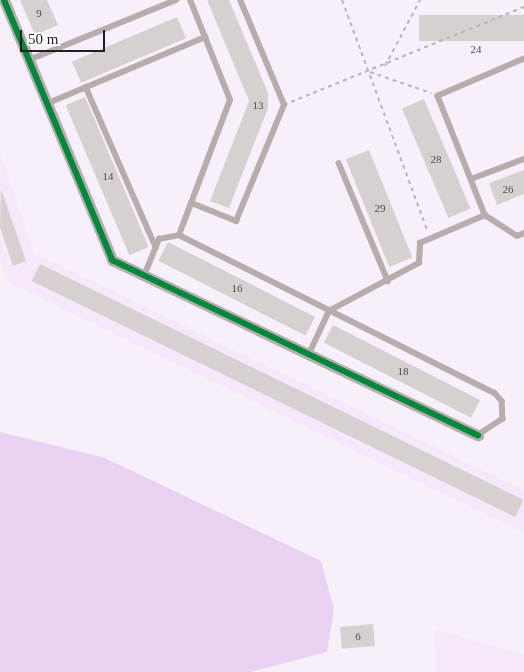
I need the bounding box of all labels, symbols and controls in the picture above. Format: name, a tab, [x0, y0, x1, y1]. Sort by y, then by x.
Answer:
house number: 9	[36, 6, 42, 20]
scale bar	[22, 20, 108, 52]
text: 50 m	[28, 31, 58, 47]
house number: 24	[471, 42, 482, 56]
house number: 13	[252, 98, 264, 112]
house number: 28	[431, 152, 442, 166]
house number: 14	[102, 169, 114, 183]
house number: 26	[502, 182, 514, 196]
house number: 29	[374, 201, 386, 215]
house number: 16	[232, 281, 242, 295]
house number: 18	[398, 364, 408, 378]
house number: 6	[355, 629, 361, 643]

